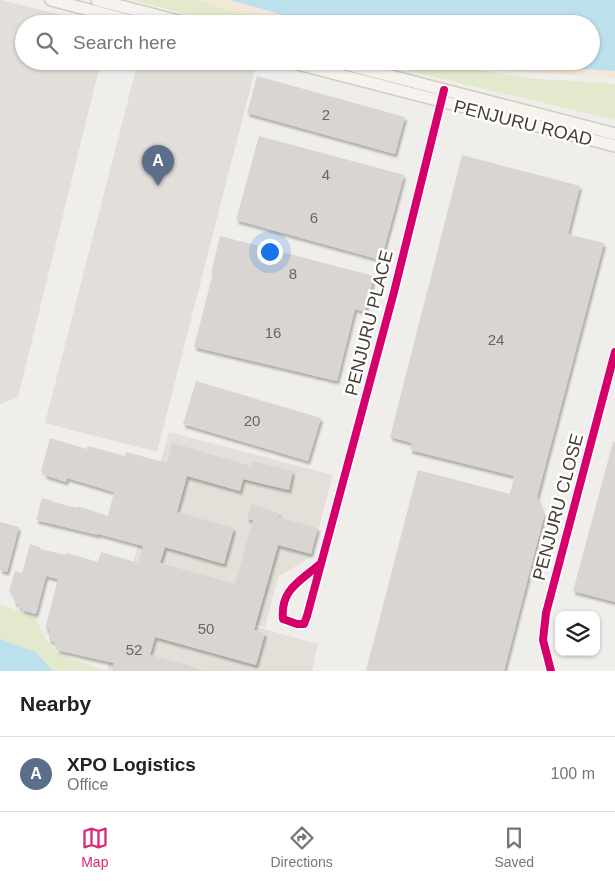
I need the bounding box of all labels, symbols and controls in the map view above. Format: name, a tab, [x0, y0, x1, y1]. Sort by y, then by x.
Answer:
search box	[15, 15, 600, 70]
icon: search	[33, 29, 61, 57]
text: Search here	[73, 32, 177, 53]
street label: PENJURU ROAD	[452, 96, 594, 150]
house number: 2	[322, 106, 330, 123]
pin: A	[142, 145, 174, 186]
house number: 4	[322, 166, 330, 183]
house number: 6	[310, 209, 318, 226]
your location	[257, 239, 283, 265]
street label: PENJURU PLACE	[341, 248, 397, 398]
house number: 8	[289, 265, 297, 282]
house number: 16	[265, 324, 281, 341]
house number: 24	[488, 331, 504, 348]
house number: 20	[244, 412, 260, 429]
street label: PENJURU CLOSE	[529, 431, 587, 583]
map controls	[555, 611, 600, 656]
button: layers	[555, 611, 600, 656]
house number: 50	[198, 620, 214, 637]
house number: 52	[126, 641, 142, 658]
text: Nearby	[20, 692, 91, 715]
text: XPO Logistics	[67, 754, 196, 775]
text: A	[30, 765, 42, 782]
text: 100 m	[551, 765, 595, 782]
text: Office	[67, 776, 109, 793]
tab: Map	[81, 824, 109, 870]
tab: Directions	[271, 824, 333, 870]
tab: Saved	[494, 824, 534, 870]

